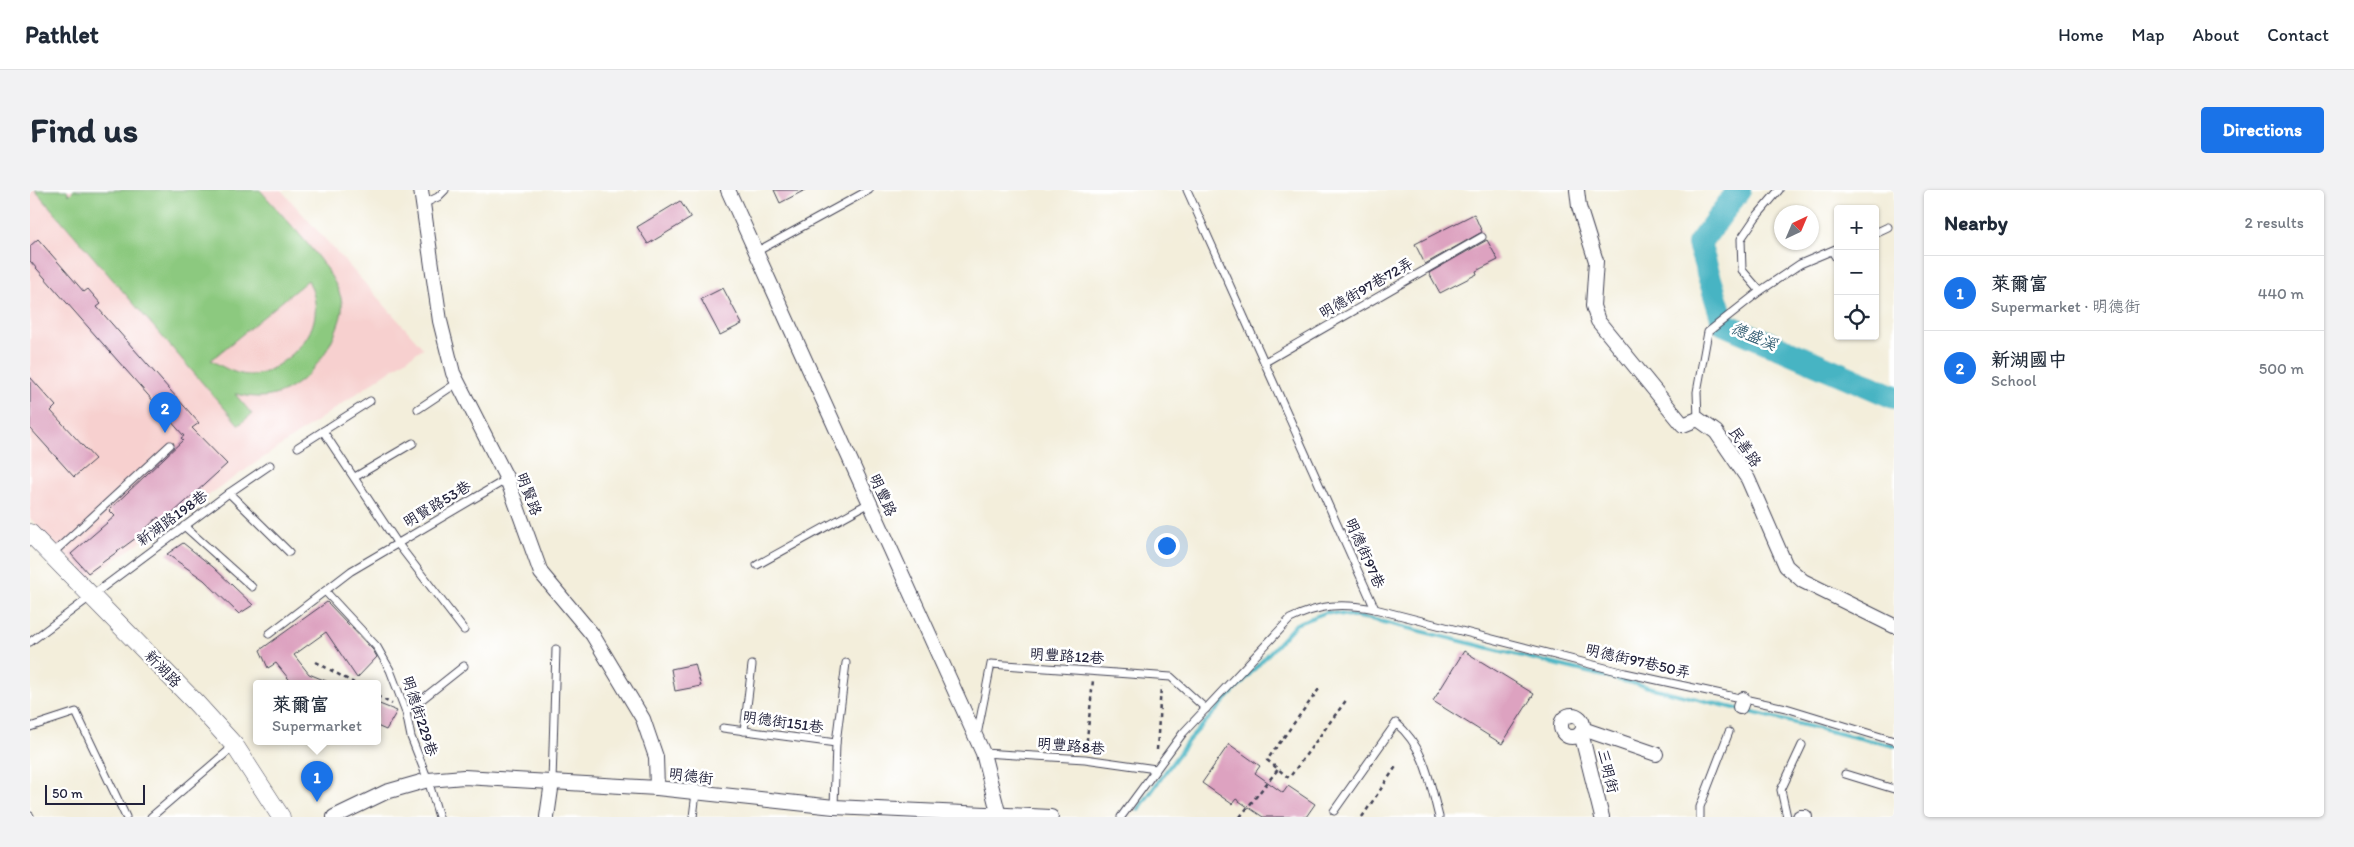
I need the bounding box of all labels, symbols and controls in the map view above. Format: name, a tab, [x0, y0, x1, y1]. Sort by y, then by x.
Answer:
text: Pathlet	[25, 20, 99, 49]
text: Home	[2058, 24, 2104, 46]
text: Map	[2132, 24, 2165, 46]
text: About	[2193, 24, 2239, 46]
text: Contact	[2267, 24, 2329, 46]
button: Directions	[2201, 107, 2324, 153]
text: Find us	[30, 109, 138, 151]
north arrow	[1774, 205, 1819, 250]
map controls	[1834, 205, 1879, 340]
button: +	[1834, 205, 1879, 250]
text: Nearby	[1944, 210, 2008, 235]
text: 2 results	[2244, 213, 2304, 232]
button: −	[1834, 250, 1879, 295]
street label: 明德街97巷72弄	[1316, 254, 1416, 322]
text: 萊爾富	[1991, 272, 2048, 295]
text: 1	[1956, 284, 1964, 303]
text: 440 m	[2258, 284, 2304, 303]
button: locate	[1834, 295, 1879, 340]
text: Supermarket · 明德街	[1991, 297, 2140, 316]
water label: 德盛溪	[1728, 318, 1781, 355]
text: 新湖國中	[1991, 348, 2067, 371]
text: 2	[1956, 359, 1964, 378]
text: 500 m	[2259, 359, 2304, 378]
text: School	[1991, 371, 2037, 390]
pin: 2	[149, 392, 181, 433]
street label: 民善路	[1725, 423, 1765, 471]
street label: 明賢路	[513, 470, 545, 518]
street label: 明豐路	[866, 471, 900, 519]
street label: 明賢路53巷	[400, 477, 474, 531]
street label: 新湖路198巷	[133, 486, 211, 550]
street label: 明德街97巷	[1341, 515, 1389, 591]
your location	[1154, 533, 1180, 559]
street label: 明德街97巷50弄	[1584, 640, 1692, 682]
street label: 明豐路12巷	[1029, 644, 1105, 668]
street label: 新湖路	[141, 647, 185, 691]
street label: 明德街229巷	[399, 673, 441, 759]
popup	[253, 680, 381, 745]
text: 萊爾富	[272, 693, 329, 716]
street label: 明德街151巷	[741, 707, 825, 737]
text: Supermarket	[272, 716, 362, 735]
street label: 明豐路8巷	[1036, 734, 1106, 758]
street label: 三明街	[1594, 747, 1622, 795]
pin: 1	[301, 761, 333, 802]
street label: 明德街	[668, 764, 714, 788]
scale bar	[45, 782, 145, 805]
text: 50 m	[52, 785, 83, 802]

